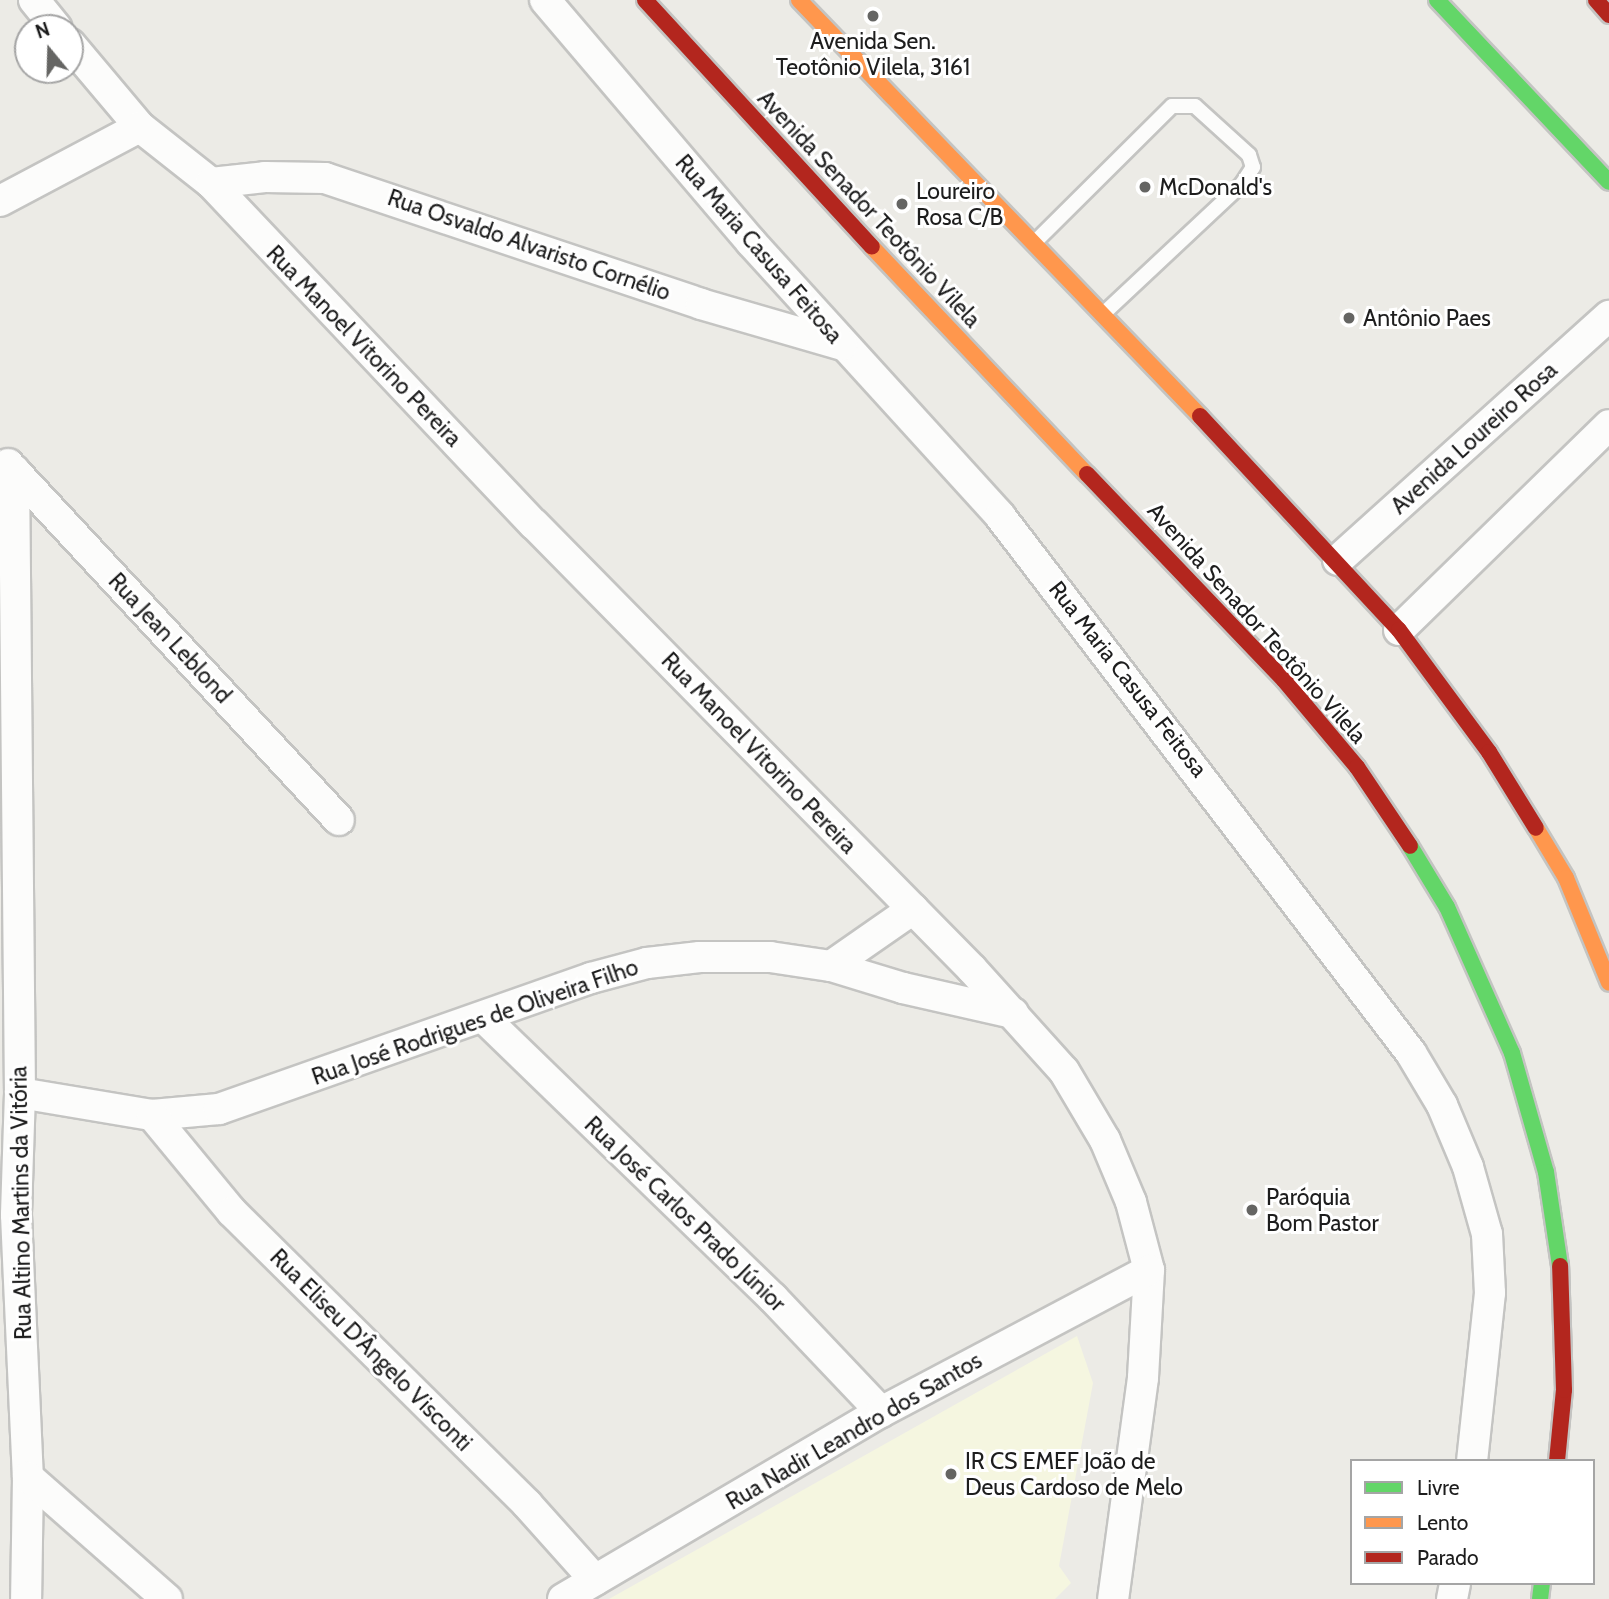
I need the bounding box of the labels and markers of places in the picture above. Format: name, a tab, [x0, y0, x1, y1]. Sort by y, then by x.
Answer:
marker: Avenida Sen. Teotônio Vilela, 3161	[865, 8, 881, 24]
place label: Avenida Sen. Teotônio Vilela, 3161	[776, 27, 970, 81]
place label: McDonald's	[1159, 173, 1272, 201]
place label: Loureiro Rosa C/B	[916, 177, 1003, 231]
marker: McDonald's	[1137, 179, 1153, 195]
marker: Loureiro Rosa C/B	[894, 196, 910, 212]
place label: Antônio Paes	[1363, 304, 1491, 332]
marker: Antônio Paes	[1341, 310, 1357, 326]
place label: Paróquia Bom Pastor	[1266, 1183, 1379, 1237]
marker: Paróquia Bom Pastor	[1244, 1202, 1260, 1218]
place label: IR CS EMEF João de Deus Cardoso de Melo	[965, 1447, 1183, 1501]
marker: IR CS EMEF João de Deus Cardoso de Melo	[943, 1466, 959, 1482]

